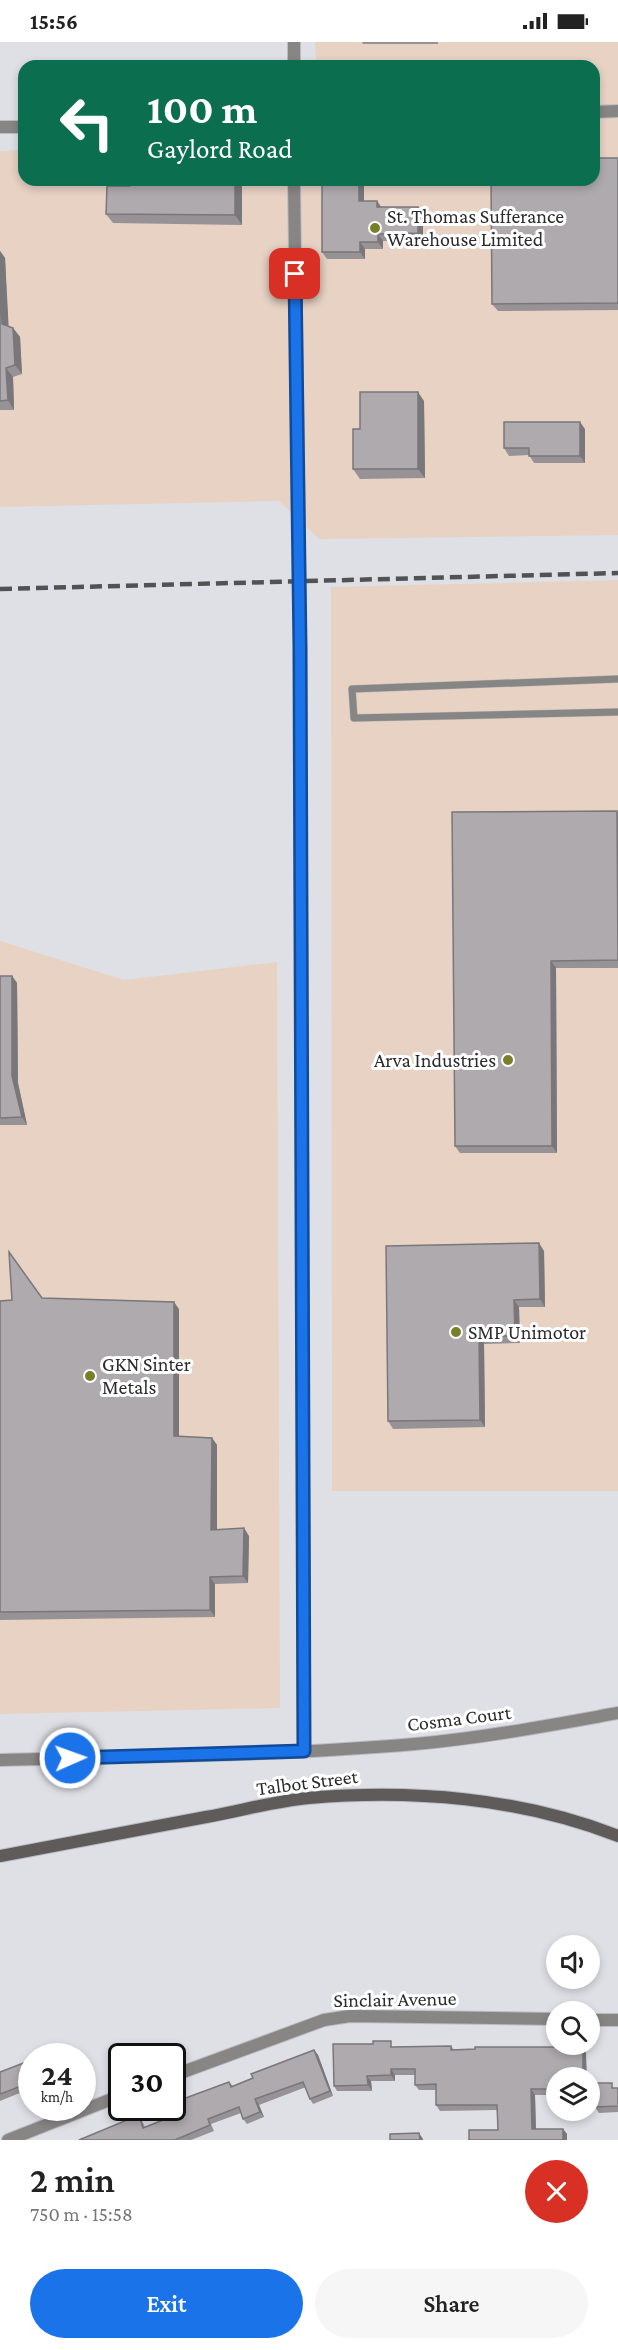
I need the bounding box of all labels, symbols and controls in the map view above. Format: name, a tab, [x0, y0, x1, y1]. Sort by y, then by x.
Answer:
text: 15:56	[30, 9, 78, 34]
icon: left	[48, 84, 126, 162]
text: 100 m	[147, 85, 257, 132]
text: Gaylord Road	[147, 134, 292, 164]
place label: St. Thomas Sufferance Warehouse Limited	[387, 205, 564, 250]
marker: St. Thomas Sufferance Warehouse Limited	[368, 221, 382, 235]
pin	[269, 248, 320, 299]
icon: arrive	[278, 257, 311, 290]
place label: Arva Industries	[374, 1049, 496, 1071]
marker: Arva Industries	[501, 1053, 515, 1067]
place label: SMP Unimotor	[468, 1321, 586, 1343]
marker: SMP Unimotor	[449, 1325, 463, 1339]
place label: GKN Sinter Metals	[102, 1353, 191, 1398]
marker: GKN Sinter Metals	[83, 1369, 97, 1383]
street label: Cosma Court	[406, 1701, 513, 1735]
position arrow	[38, 1726, 102, 1790]
street label: Talbot Street	[255, 1765, 359, 1799]
map controls	[546, 1935, 600, 2121]
button: sound	[546, 1935, 600, 1989]
street label: Sinclair Avenue	[333, 1987, 457, 2011]
button: search	[546, 2001, 600, 2055]
speed limit sign: 30	[108, 2043, 186, 2121]
text: 24	[41, 2058, 73, 2091]
button: layers	[546, 2067, 600, 2121]
text: km/h	[41, 2089, 73, 2105]
text: 2 min	[30, 2160, 115, 2200]
button: close	[525, 2160, 588, 2223]
text: 750 m · 15:58	[30, 2203, 133, 2225]
button: Exit	[30, 2269, 303, 2338]
button: Share	[315, 2269, 588, 2338]

